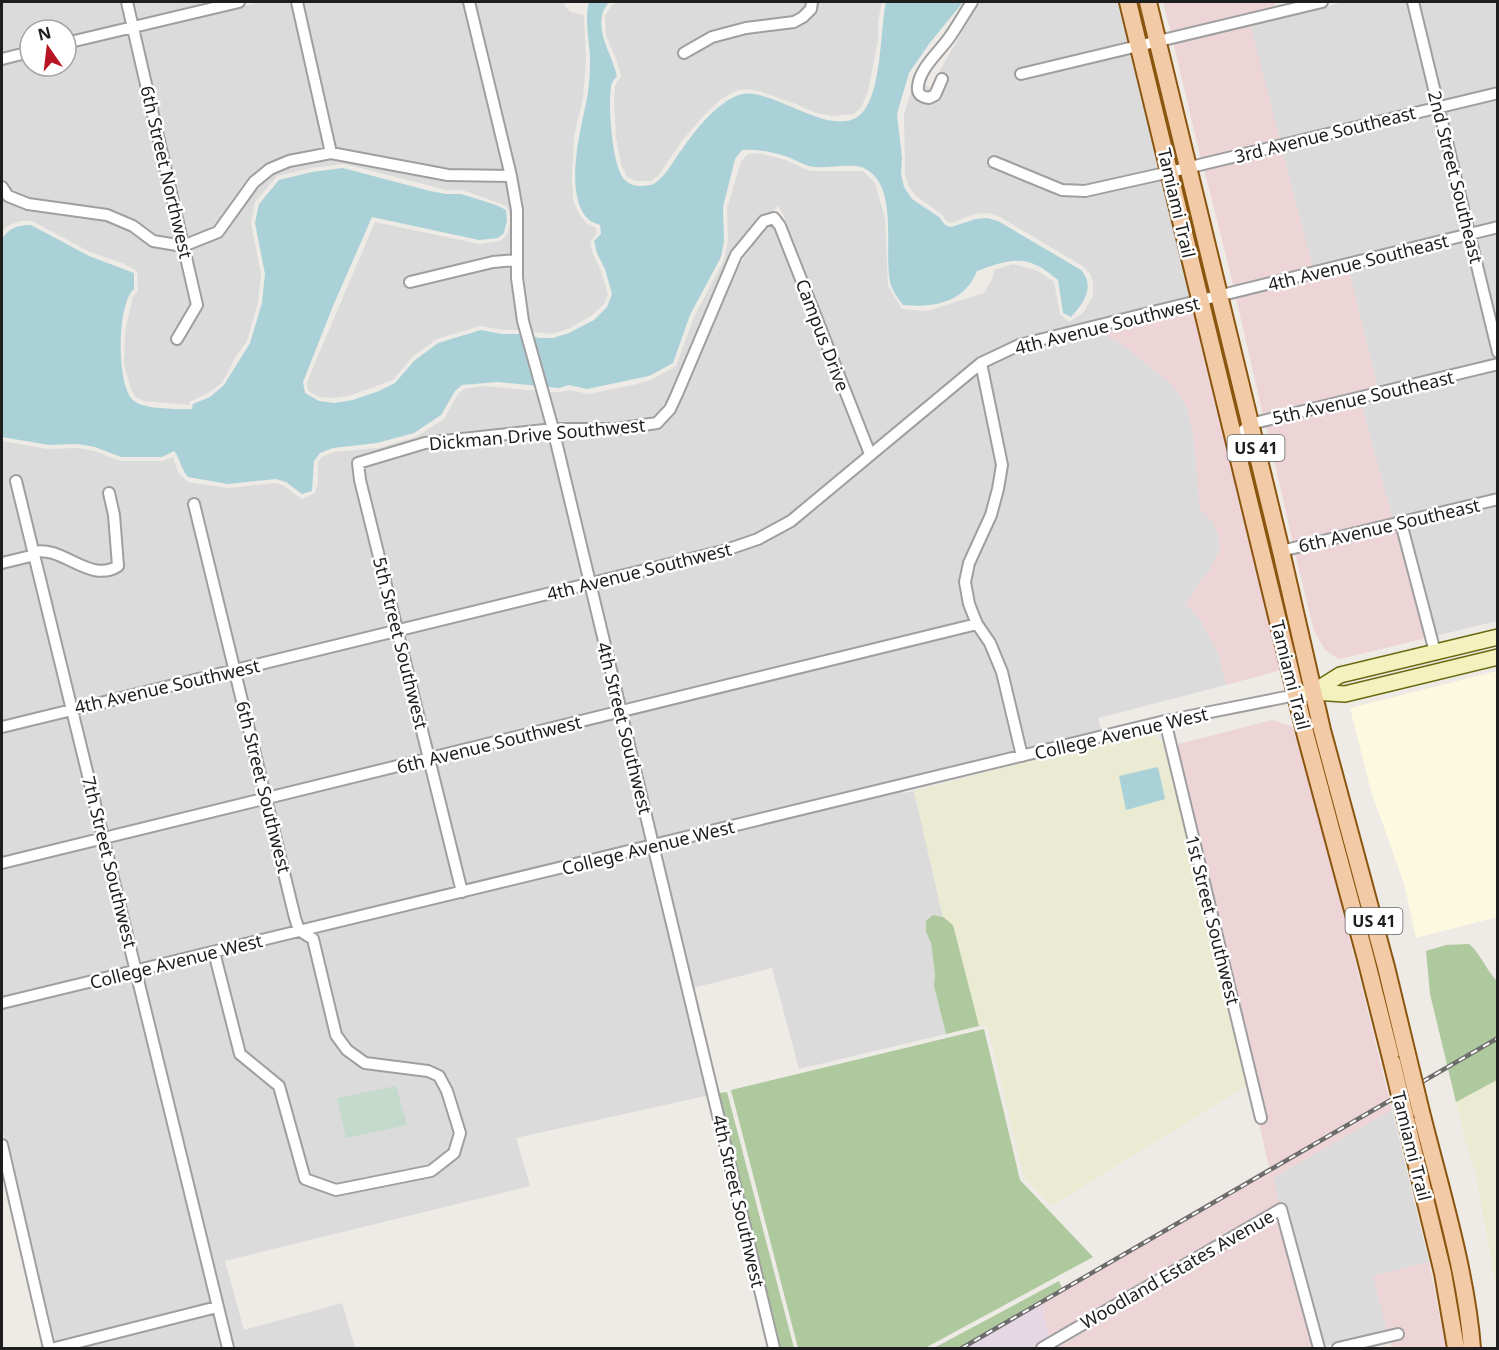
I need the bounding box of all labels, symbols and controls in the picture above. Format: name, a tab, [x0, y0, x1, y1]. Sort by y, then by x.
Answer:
north arrow	[18, 18, 78, 78]
text: N	[35, 21, 53, 46]
street label: 6th Street Northwest	[135, 83, 199, 261]
street label: 2nd Street Southeast	[1423, 88, 1489, 266]
street label: 3rd Avenue Southeast	[1232, 100, 1419, 168]
street label: Tamiami Trail	[1153, 146, 1201, 260]
street label: 4th Avenue Southeast	[1265, 228, 1451, 296]
street label: Campus Drive	[791, 275, 855, 395]
street label: 4th Avenue Southwest	[1012, 290, 1202, 360]
street label: 5th Avenue Southeast	[1270, 364, 1456, 430]
street label: Dickman Drive Southwest	[428, 413, 647, 455]
road number: US 41	[1228, 435, 1284, 461]
street label: 6th Avenue Southeast	[1296, 492, 1482, 558]
street label: 4th Avenue Southwest	[544, 536, 734, 606]
street label: 5th Street Southwest	[368, 554, 434, 732]
street label: Tamiami Trail	[1266, 618, 1316, 732]
street label: 4th Street Southwest	[592, 639, 658, 817]
street label: 4th Avenue Southwest	[72, 653, 262, 719]
street label: 6th Street Southwest	[231, 698, 297, 876]
street label: College Avenue West	[1032, 701, 1210, 765]
street label: 6th Avenue Southwest	[394, 709, 584, 779]
street label: 7th Street Southwest	[77, 773, 143, 951]
street label: College Avenue West	[559, 814, 737, 880]
street label: 1st Street Southwest	[1180, 833, 1246, 1008]
road number: US 41	[1346, 908, 1402, 934]
street label: College Avenue West	[87, 928, 265, 994]
street label: Tamiami Trail	[1387, 1089, 1437, 1203]
street label: 4th Street Southwest	[707, 1112, 771, 1290]
street label: Woodland Estates Avenue	[1076, 1204, 1278, 1334]

